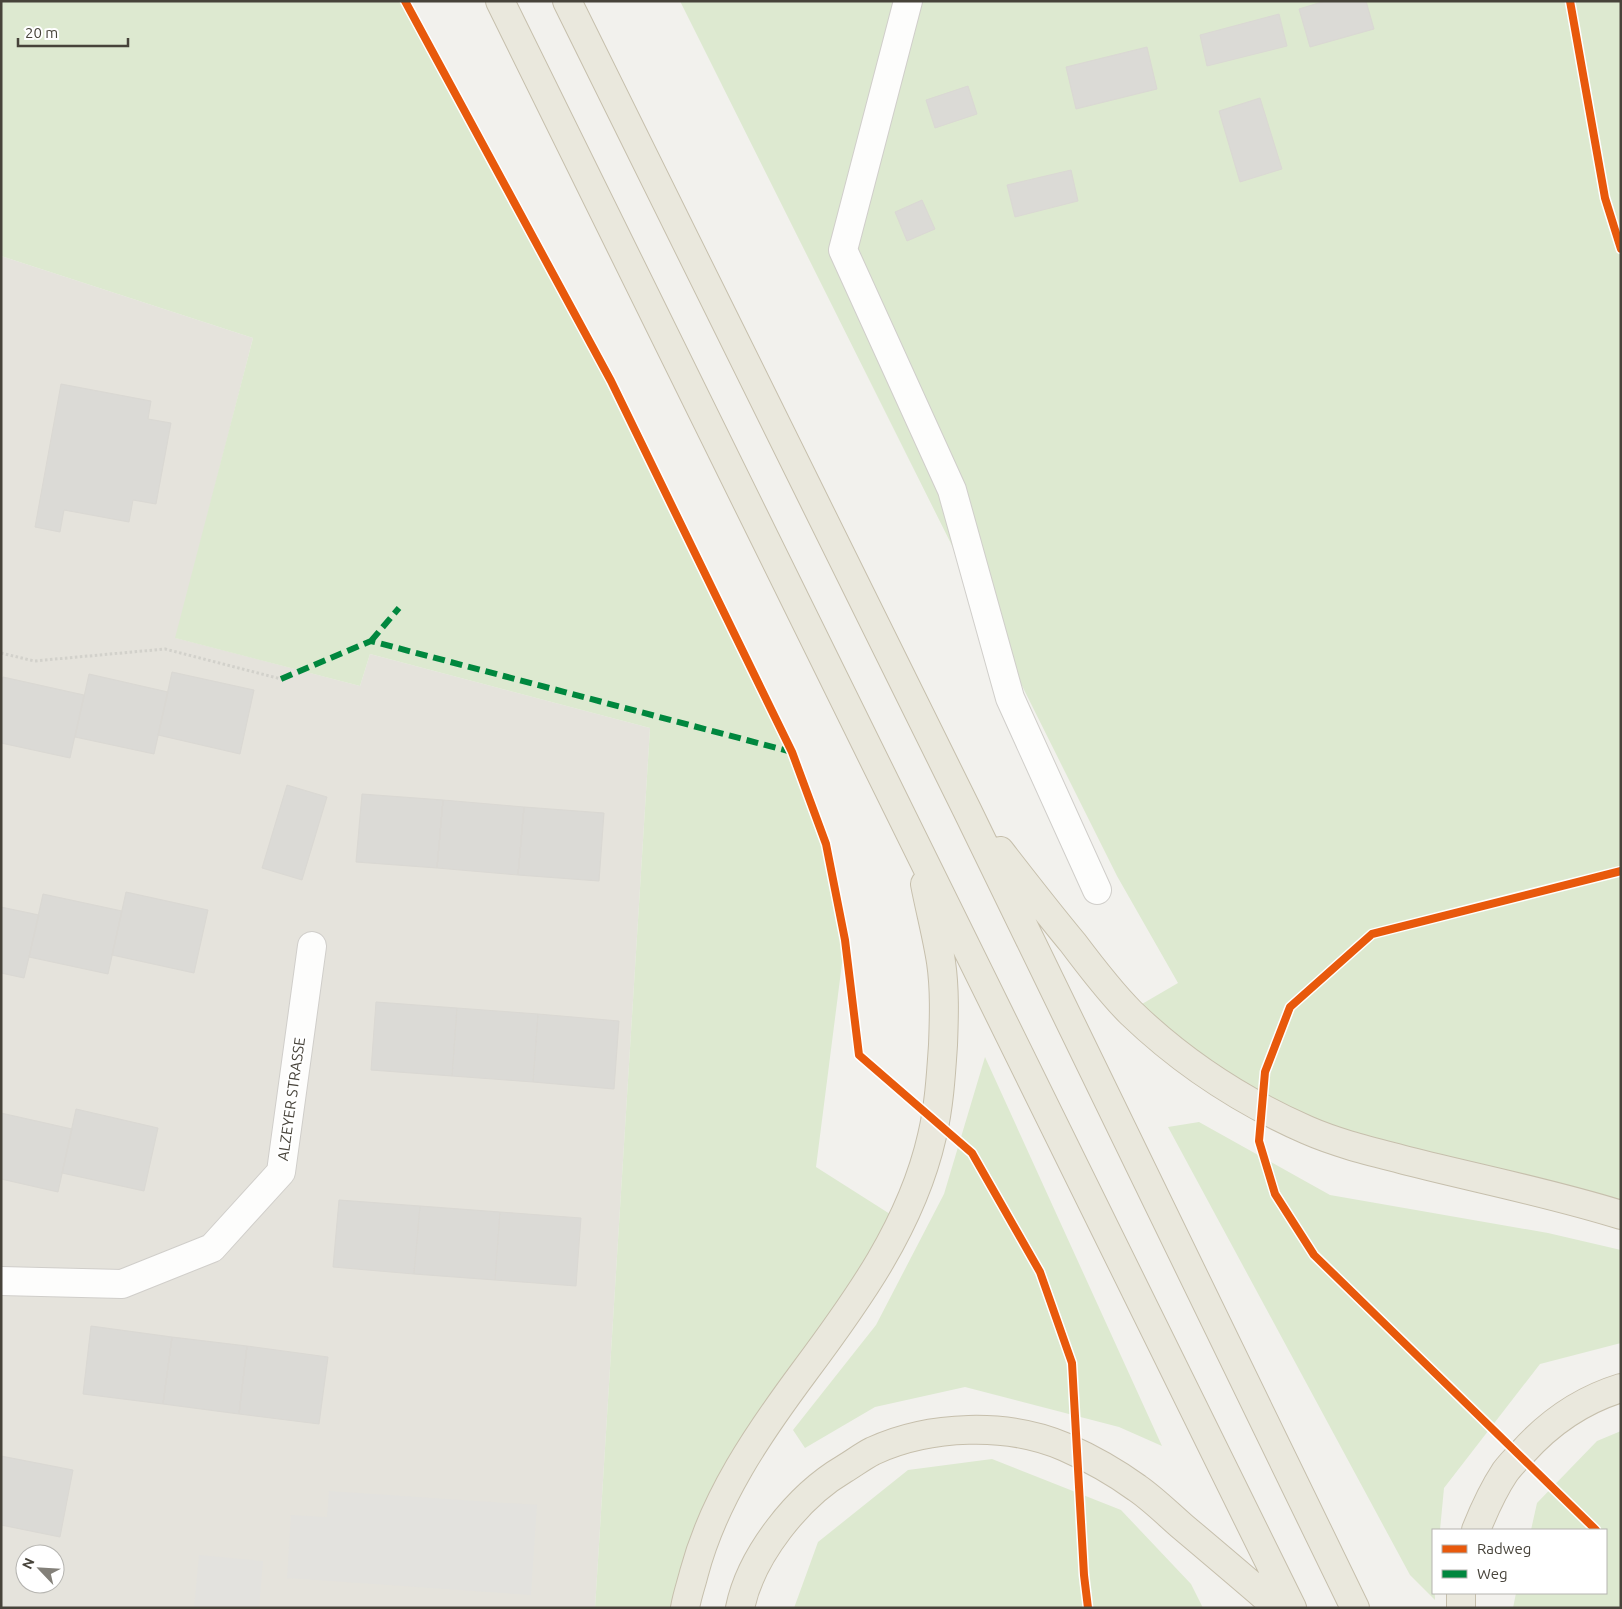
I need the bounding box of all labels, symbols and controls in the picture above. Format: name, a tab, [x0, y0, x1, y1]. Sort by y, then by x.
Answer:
scale bar	[18, 15, 128, 47]
text: 20 m	[25, 24, 58, 41]
street label: ALZEYER STRASSE	[274, 1036, 308, 1162]
legend	[1432, 1529, 1607, 1594]
text: Radweg	[1477, 1540, 1531, 1557]
north arrow	[15, 1544, 65, 1594]
text: N	[19, 1555, 38, 1572]
text: Weg	[1477, 1565, 1508, 1582]

